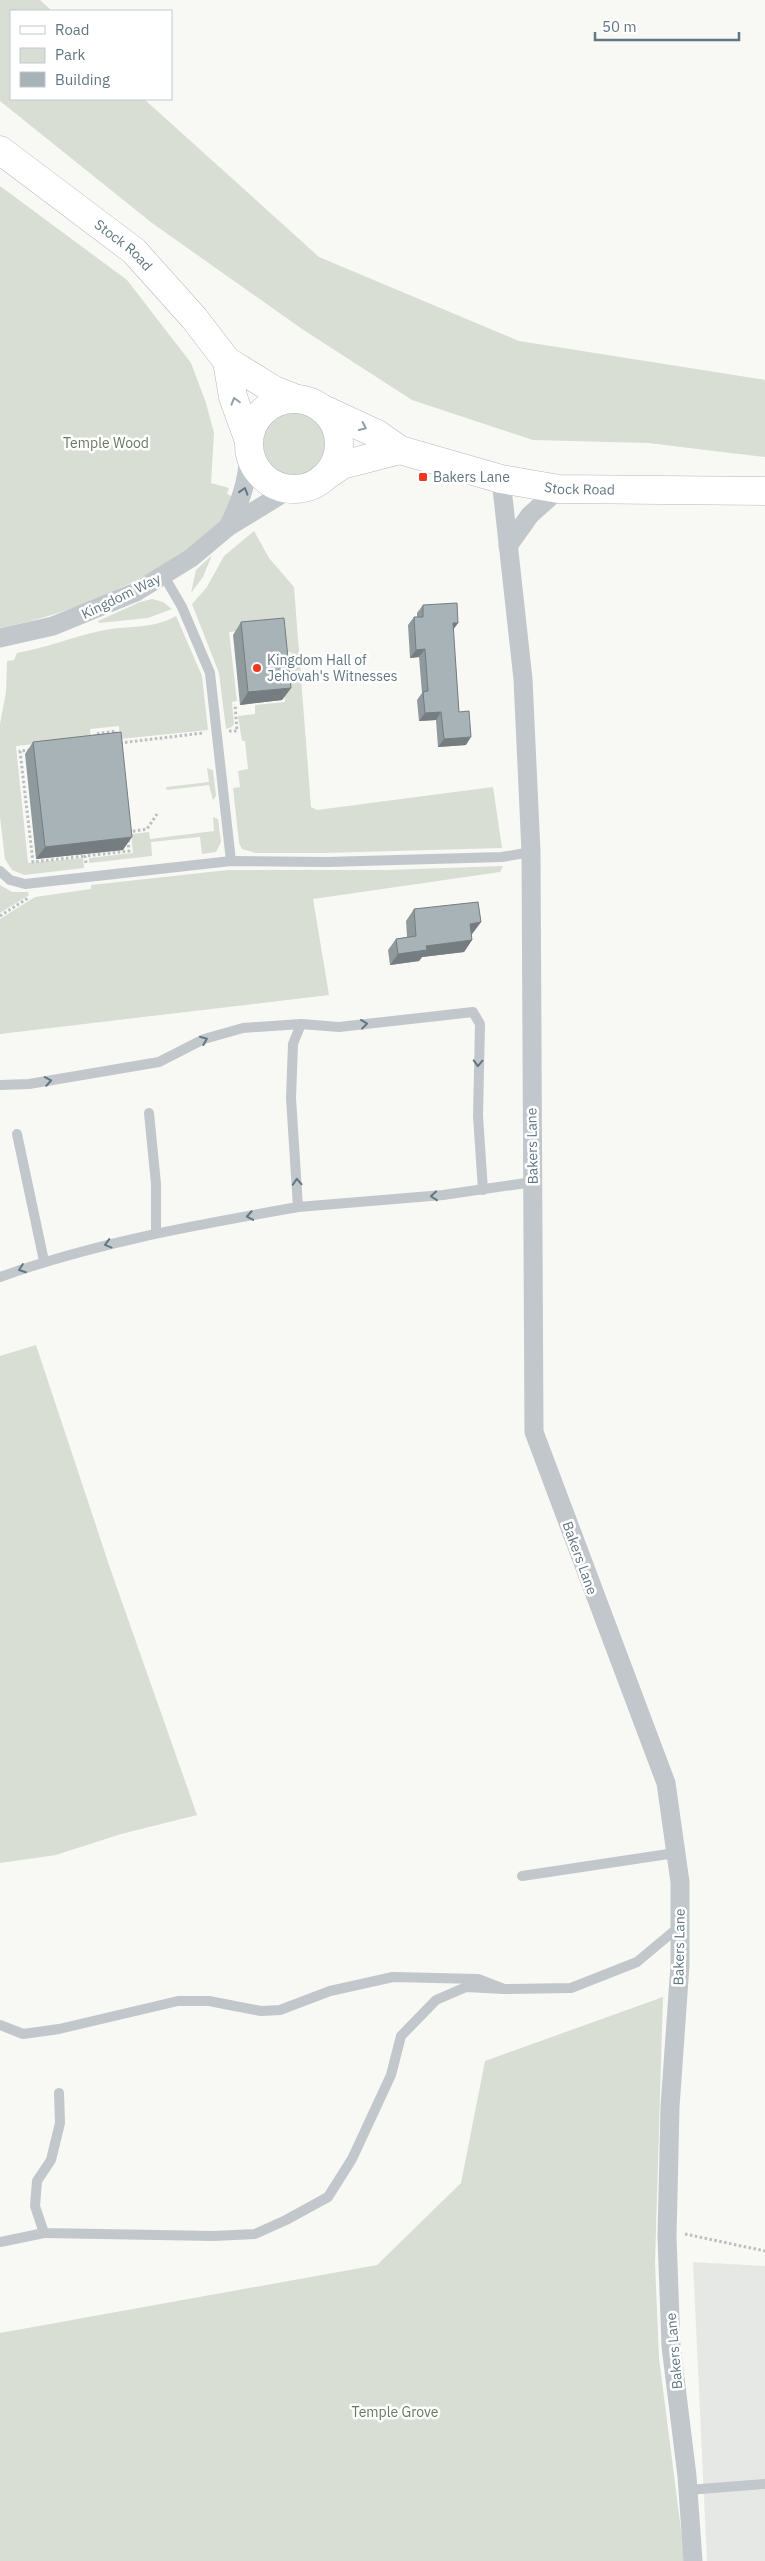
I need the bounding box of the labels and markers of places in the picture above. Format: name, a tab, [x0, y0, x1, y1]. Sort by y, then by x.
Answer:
place label: Bakers Lane	[433, 468, 510, 486]
marker: Bakers Lane	[417, 471, 429, 483]
place label: Kingdom Hall of Jehovah's Witnesses	[267, 651, 398, 685]
marker: Kingdom Hall of Jehovah's Witnesses	[251, 662, 263, 674]

